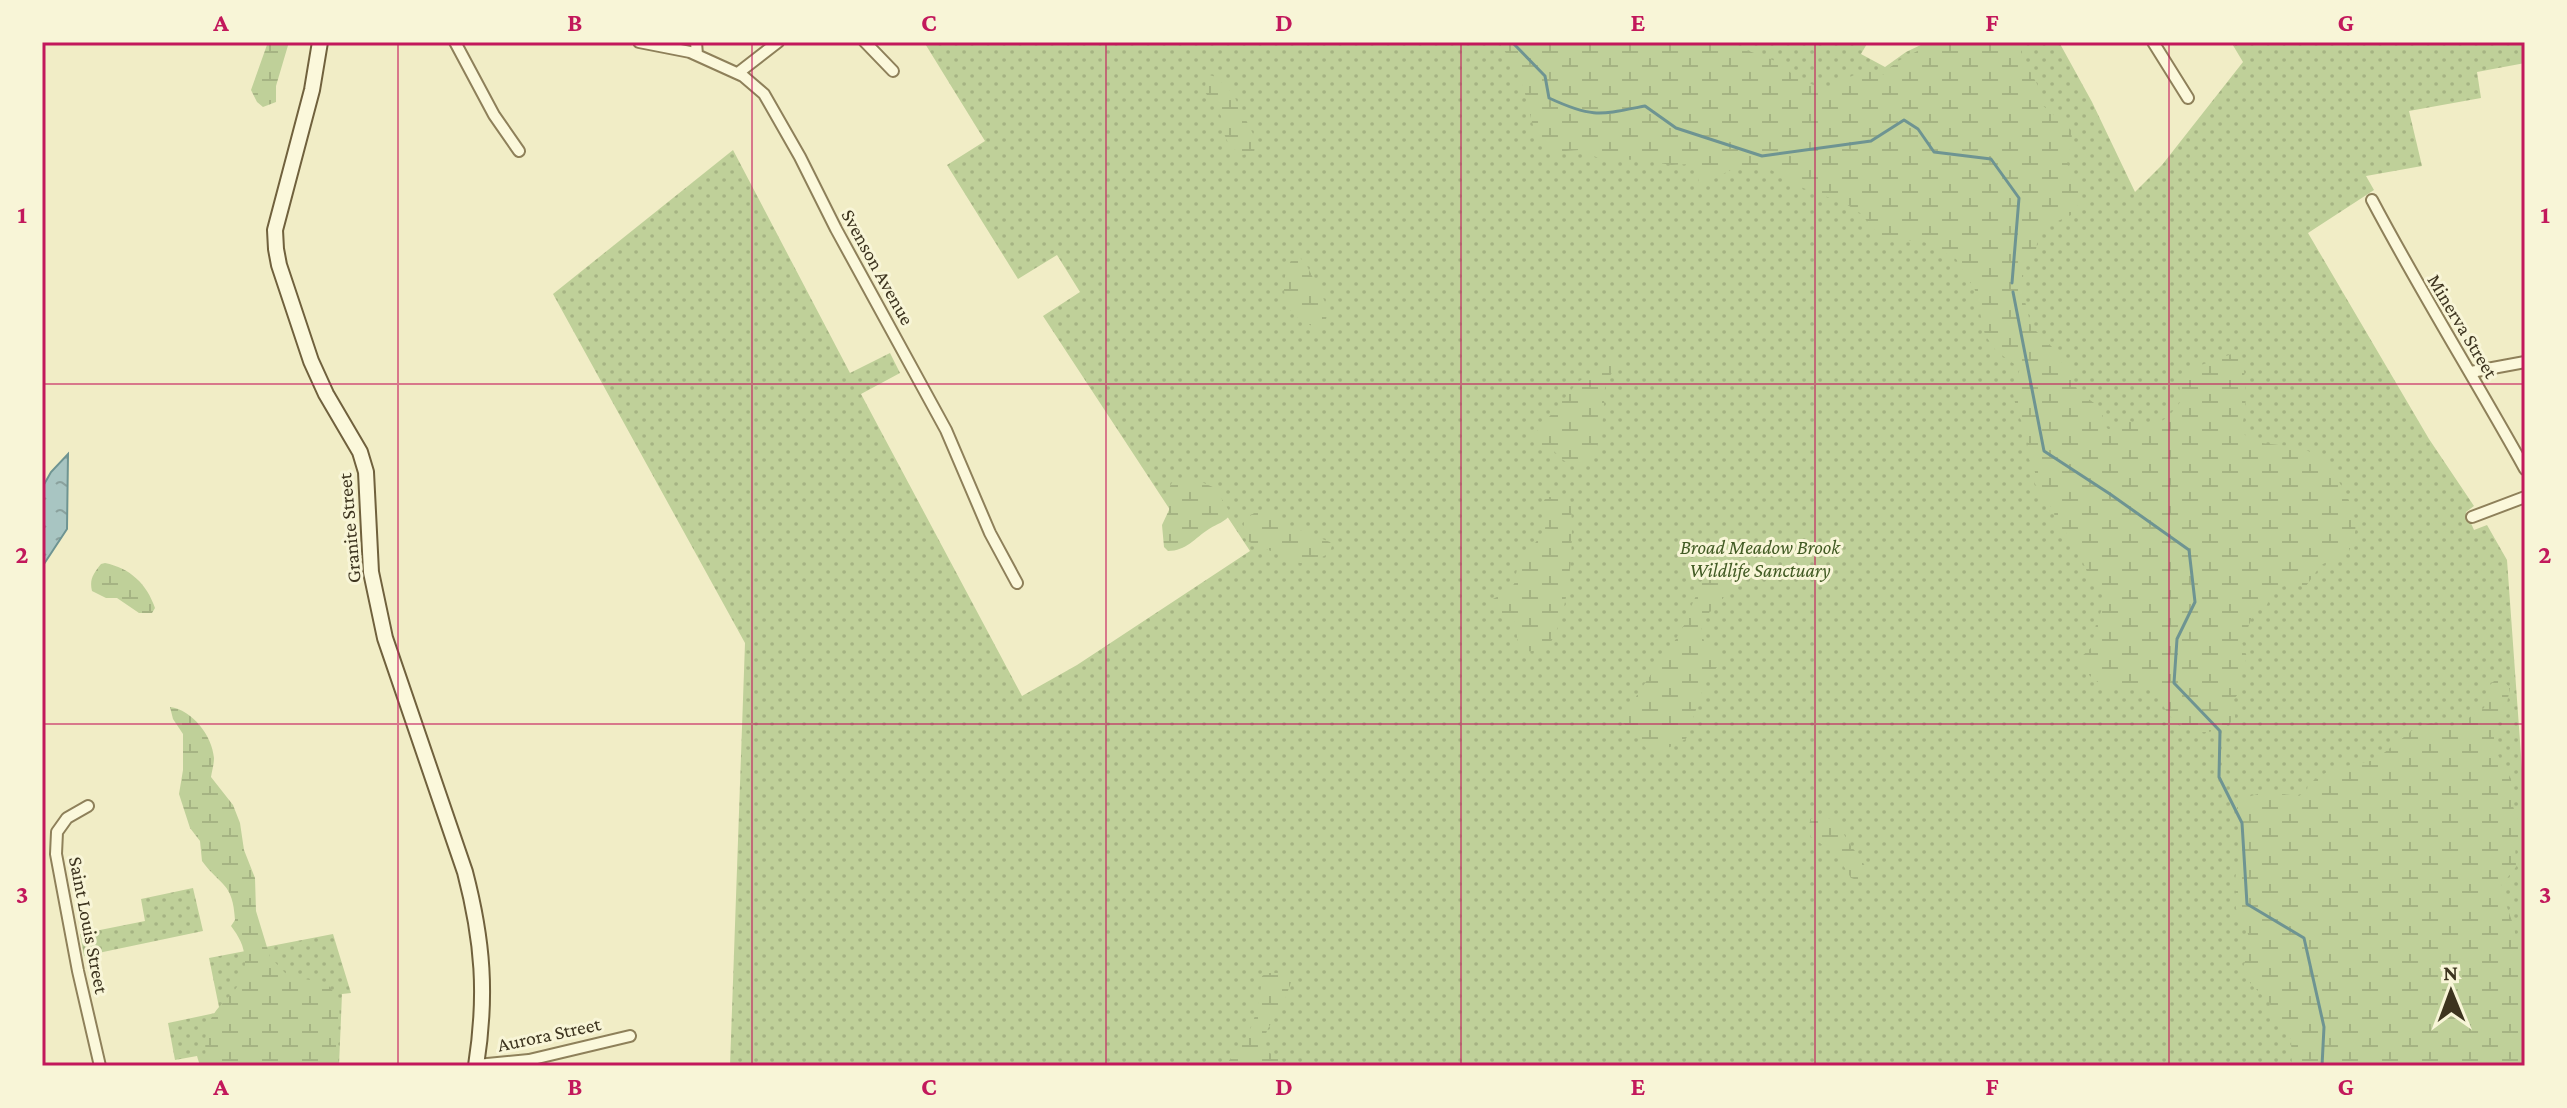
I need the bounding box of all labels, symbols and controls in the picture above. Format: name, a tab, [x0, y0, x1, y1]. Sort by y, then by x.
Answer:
text: A	[212, 8, 229, 37]
text: B	[567, 8, 583, 37]
text: C	[921, 8, 937, 37]
text: D	[1275, 8, 1293, 37]
text: E	[1631, 8, 1646, 37]
text: F	[1985, 8, 1999, 37]
text: G	[2338, 8, 2354, 37]
text: 1	[17, 200, 27, 229]
text: 1	[2540, 200, 2550, 229]
street label: Svenson Avenue	[837, 205, 919, 329]
street label: Minerva Street	[2423, 270, 2503, 382]
street label: Granite Street	[333, 472, 365, 584]
park label: Broad Meadow Brook Wildlife Sanctuary	[1680, 536, 1841, 582]
text: 2	[15, 540, 29, 569]
text: 2	[2538, 540, 2552, 569]
street label: Saint Louis Street	[65, 855, 113, 996]
text: 3	[16, 880, 28, 909]
text: 3	[2539, 880, 2551, 909]
north arrow	[2411, 952, 2491, 1032]
text: N	[2443, 960, 2458, 985]
street label: Aurora Street	[495, 1012, 603, 1056]
text: A	[212, 1072, 229, 1101]
text: B	[567, 1072, 583, 1101]
text: C	[921, 1072, 937, 1101]
text: D	[1275, 1072, 1293, 1101]
text: E	[1631, 1072, 1646, 1101]
text: F	[1985, 1072, 1999, 1101]
text: G	[2338, 1072, 2354, 1101]

